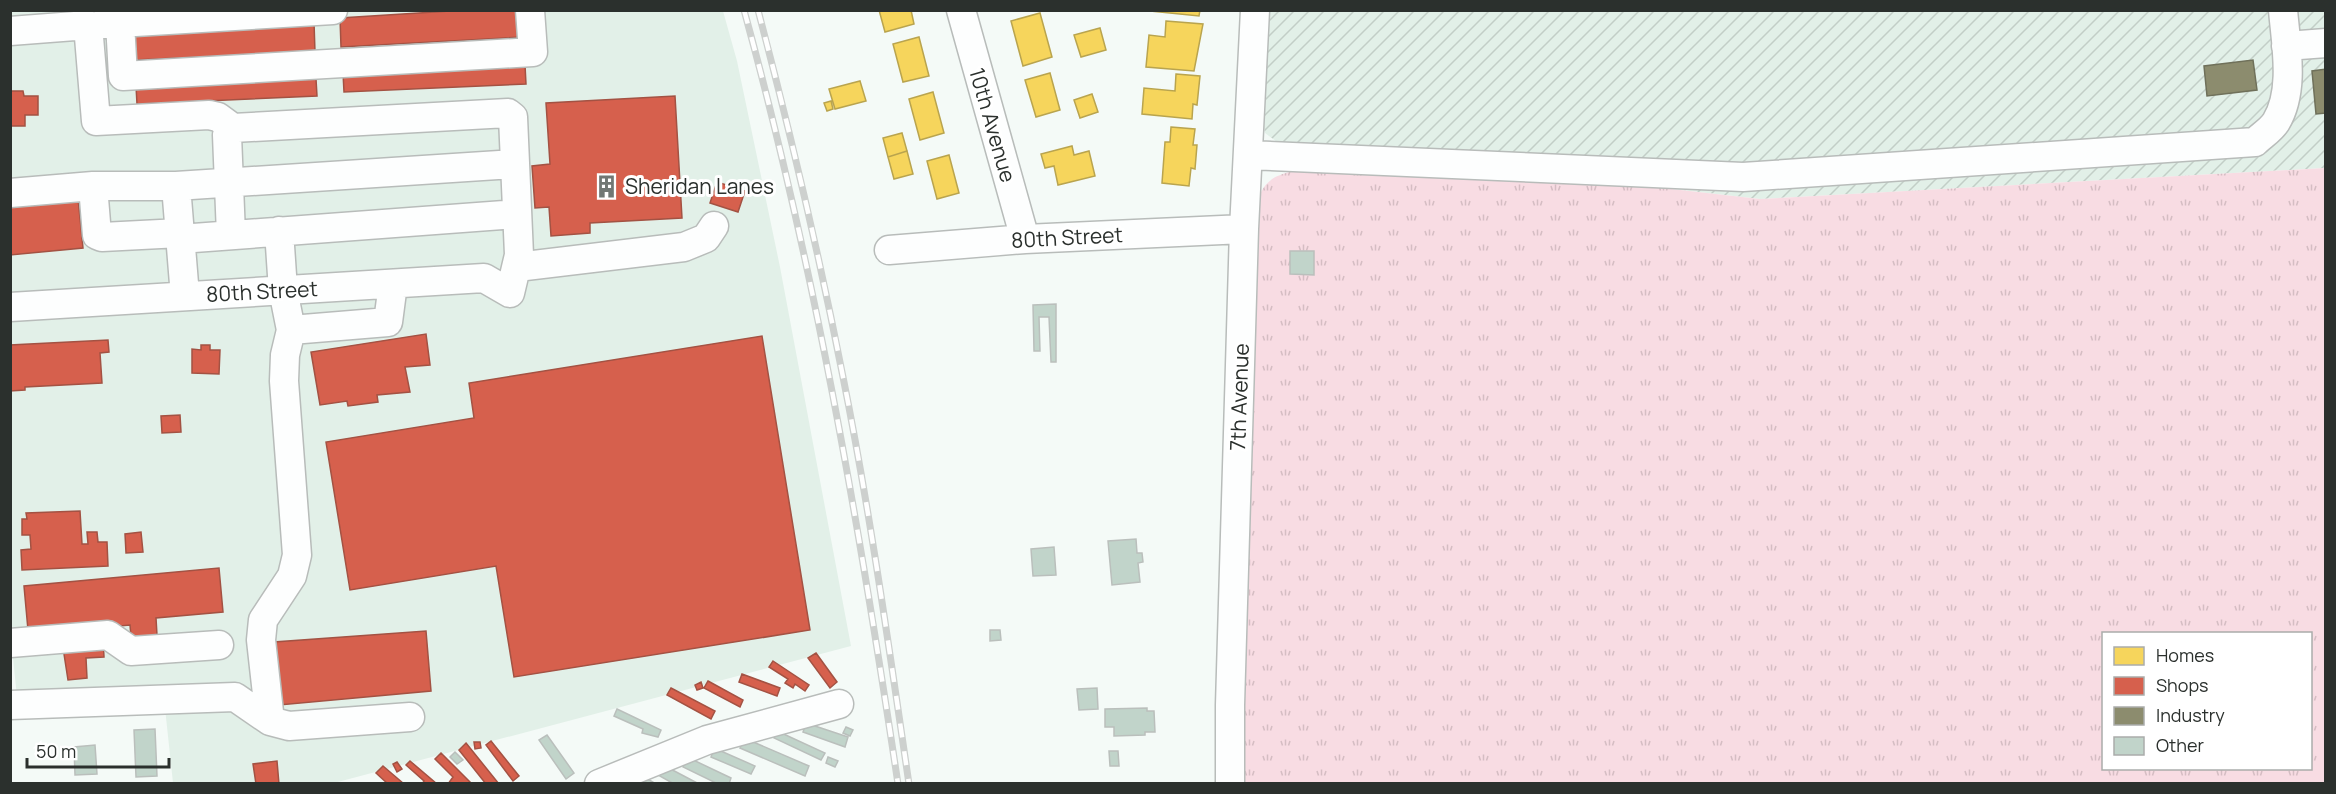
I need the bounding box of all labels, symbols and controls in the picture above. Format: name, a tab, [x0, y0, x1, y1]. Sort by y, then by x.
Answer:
street label: 10th Avenue	[963, 64, 1023, 186]
place label: Sheridan Lanes	[625, 172, 774, 200]
building icon: Sheridan Lanes	[594, 173, 620, 199]
street label: 80th Street	[1010, 220, 1124, 254]
street label: 80th Street	[205, 274, 319, 308]
street label: 7th Avenue	[1223, 343, 1255, 451]
legend	[2102, 632, 2312, 770]
text: Homes	[2156, 643, 2214, 667]
text: Shops	[2156, 673, 2208, 697]
text: Industry	[2156, 703, 2225, 727]
scale bar	[27, 731, 170, 769]
text: Other	[2156, 733, 2204, 757]
text: 50 m	[36, 739, 76, 763]

